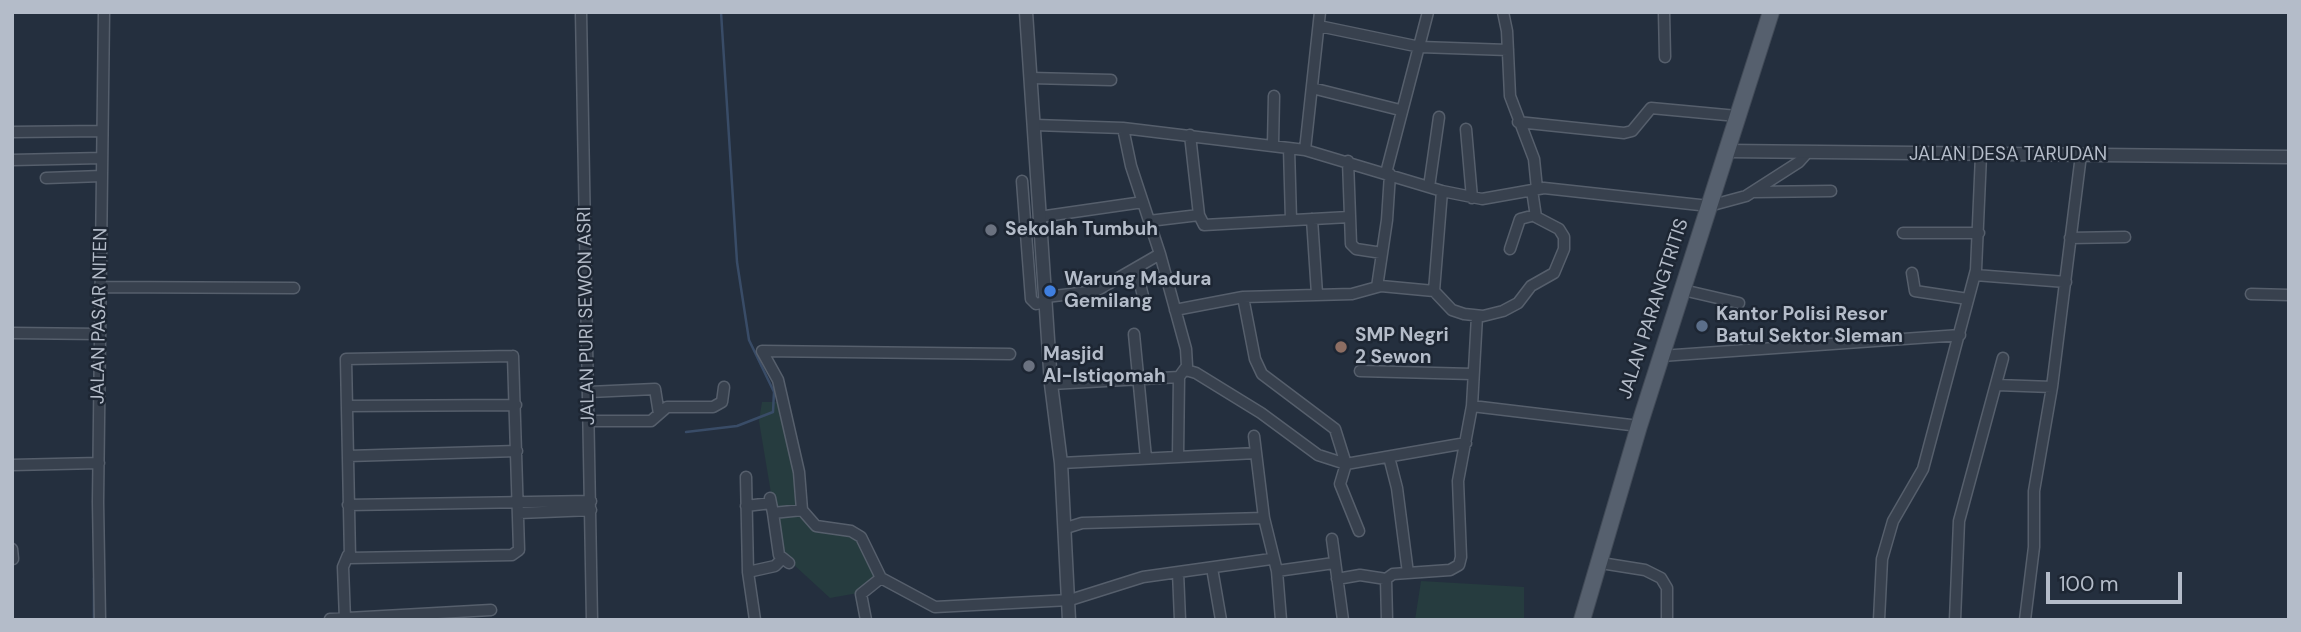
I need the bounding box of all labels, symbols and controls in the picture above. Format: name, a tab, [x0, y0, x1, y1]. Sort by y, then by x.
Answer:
street label: JALAN DESA TARUDAN	[1909, 144, 2107, 166]
street label: JALAN PURI SEWON ASRI	[574, 207, 600, 425]
street label: JALAN PARANGTRITIS	[1614, 216, 1694, 402]
place label: Sekolah Tumbuh	[1005, 219, 1158, 241]
marker: Sekolah Tumbuh	[983, 222, 999, 238]
street label: JALAN PASAR NITEN	[87, 228, 113, 404]
place label: Warung Madura Gemilang	[1064, 269, 1211, 313]
marker: Warung Madura Gemilang	[1042, 283, 1058, 299]
place label: Kantor Polisi Resor Batul Sektor Sleman	[1716, 304, 1903, 348]
marker: Kantor Polisi Resor Batul Sektor Sleman	[1694, 318, 1710, 334]
place label: SMP Negri 2 Sewon	[1355, 325, 1449, 369]
marker: SMP Negri 2 Sewon	[1333, 339, 1349, 355]
place label: Masjid Al-Istiqomah	[1043, 344, 1166, 388]
marker: Masjid Al-Istiqomah	[1021, 358, 1037, 374]
scale bar	[2049, 558, 2186, 602]
text: 100 m	[2059, 570, 2119, 598]

